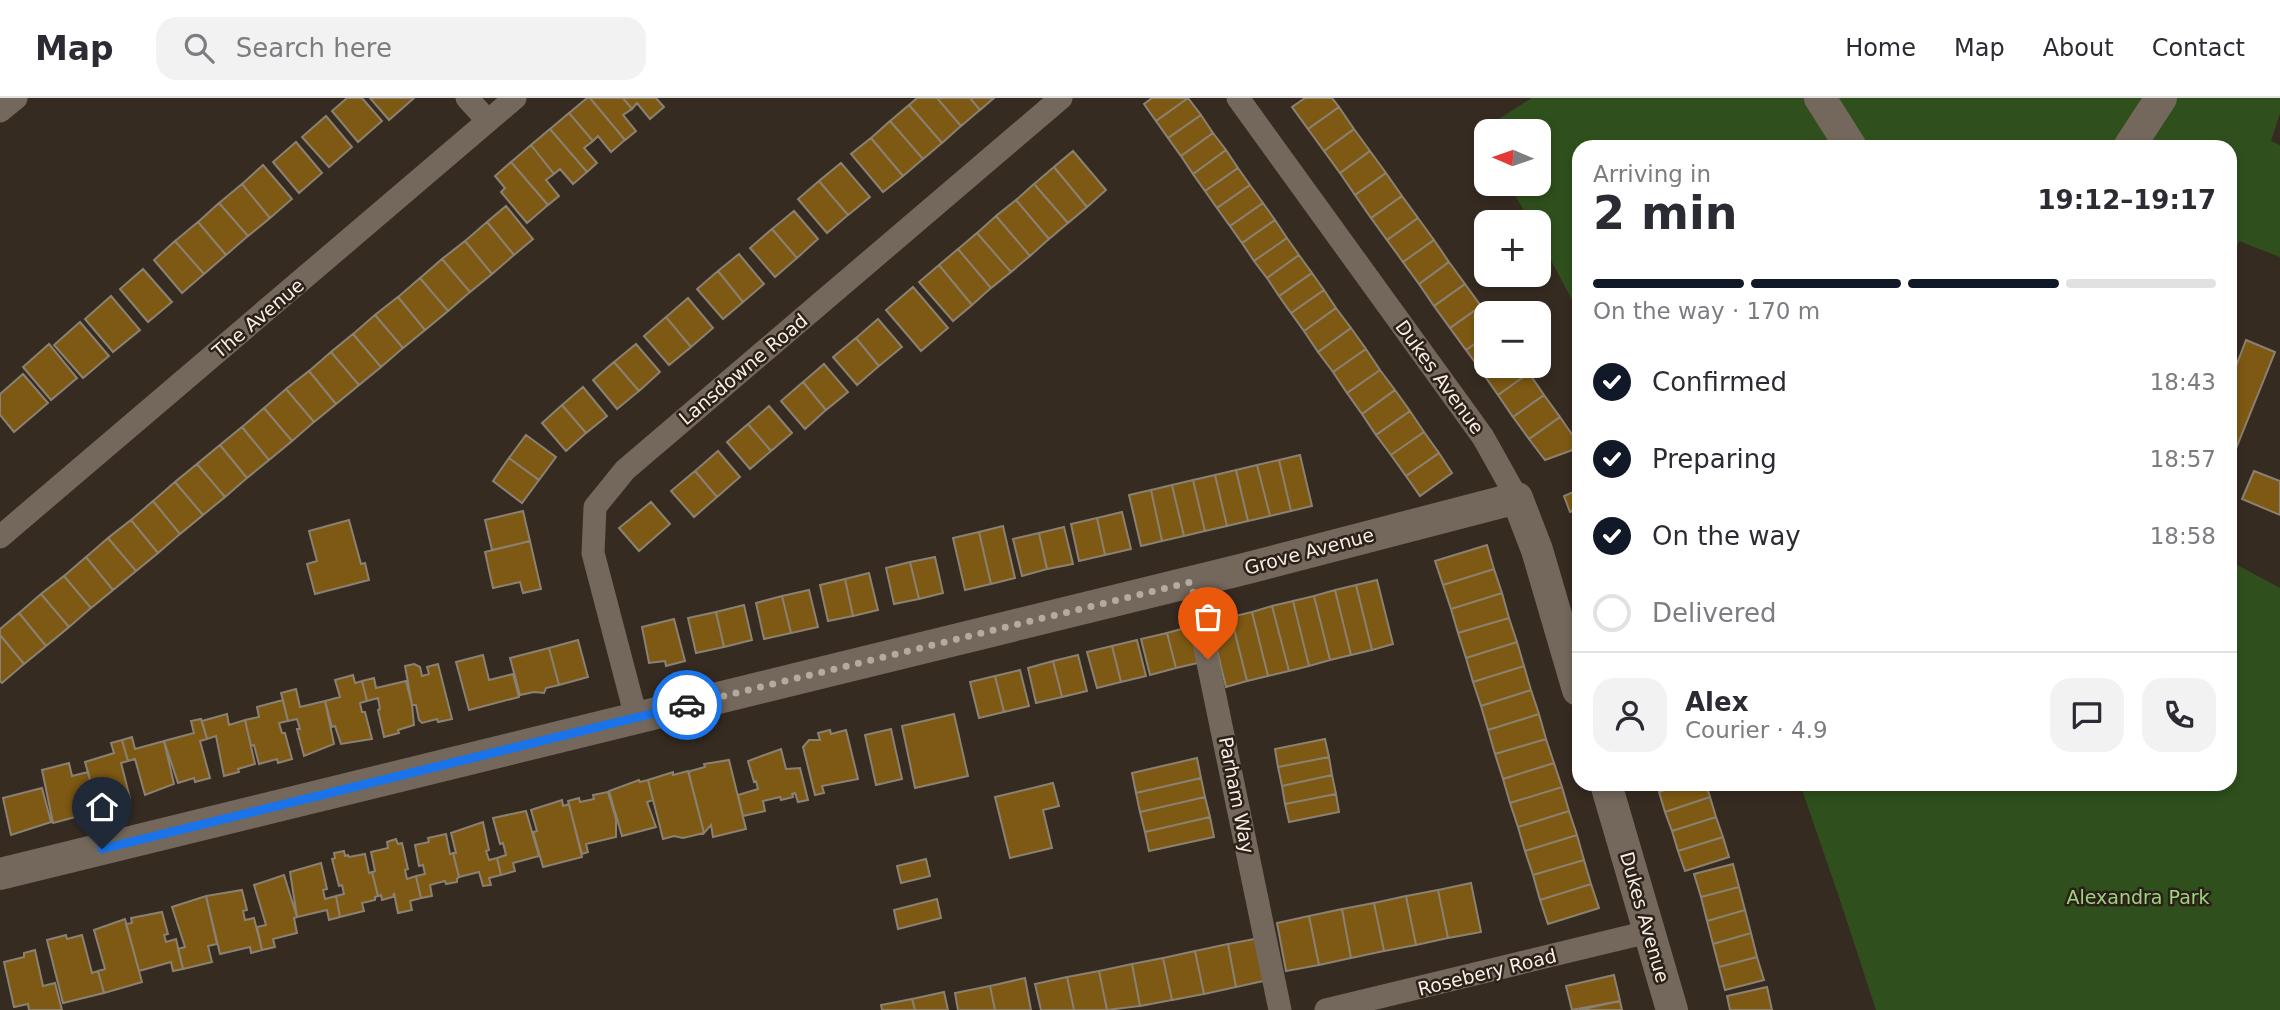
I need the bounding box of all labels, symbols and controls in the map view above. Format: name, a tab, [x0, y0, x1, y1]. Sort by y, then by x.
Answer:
search box	[156, 17, 646, 80]
text: Map	[35, 29, 114, 68]
icon: search	[180, 29, 218, 67]
text: Search here	[236, 33, 392, 63]
text: Home	[1845, 34, 1916, 62]
text: Map	[1954, 34, 2005, 62]
text: About	[2043, 34, 2114, 62]
text: Contact	[2152, 34, 2245, 62]
north arrow	[1474, 119, 1550, 196]
map controls	[1474, 119, 1551, 378]
text: Arriving in	[1593, 161, 1711, 187]
text: 19:12–19:17	[2037, 185, 2216, 215]
text: 2 min	[1593, 186, 1737, 240]
button: +	[1474, 210, 1551, 287]
street label: The Avenue	[207, 274, 308, 363]
text: On the way · 170 m	[1593, 298, 1820, 324]
button: −	[1474, 301, 1551, 378]
street label: Lansdowne Road	[674, 309, 812, 429]
street label: Dukes Avenue	[1391, 316, 1489, 438]
icon: check	[1593, 363, 1631, 401]
text: Confirmed	[1652, 367, 1787, 397]
text: 18:43	[2150, 369, 2216, 395]
icon: check	[1593, 440, 1631, 478]
text: Preparing	[1652, 444, 1777, 474]
text: 18:57	[2150, 446, 2216, 472]
icon: check	[1593, 517, 1631, 555]
text: On the way	[1652, 521, 1801, 551]
street label: Grove Avenue	[1242, 523, 1376, 579]
text: 18:58	[2150, 523, 2216, 549]
pin	[1178, 587, 1238, 659]
icon: bag	[1189, 598, 1227, 636]
text: Delivered	[1652, 598, 1776, 628]
courier	[652, 670, 722, 740]
button: person	[1593, 678, 1667, 752]
button: chat	[2050, 678, 2124, 752]
button: phone	[2142, 678, 2216, 752]
icon: car	[668, 686, 706, 724]
text: Alex	[1685, 687, 1748, 717]
text: Courier · 4.9	[1685, 717, 1828, 743]
street label: Parham Way	[1215, 735, 1259, 855]
pin	[72, 777, 132, 849]
icon: home	[83, 788, 121, 826]
street label: Dukes Avenue	[1616, 849, 1674, 985]
park label: Alexandra Park	[2066, 886, 2210, 908]
street label: Rosebery Road	[1415, 944, 1559, 1000]

